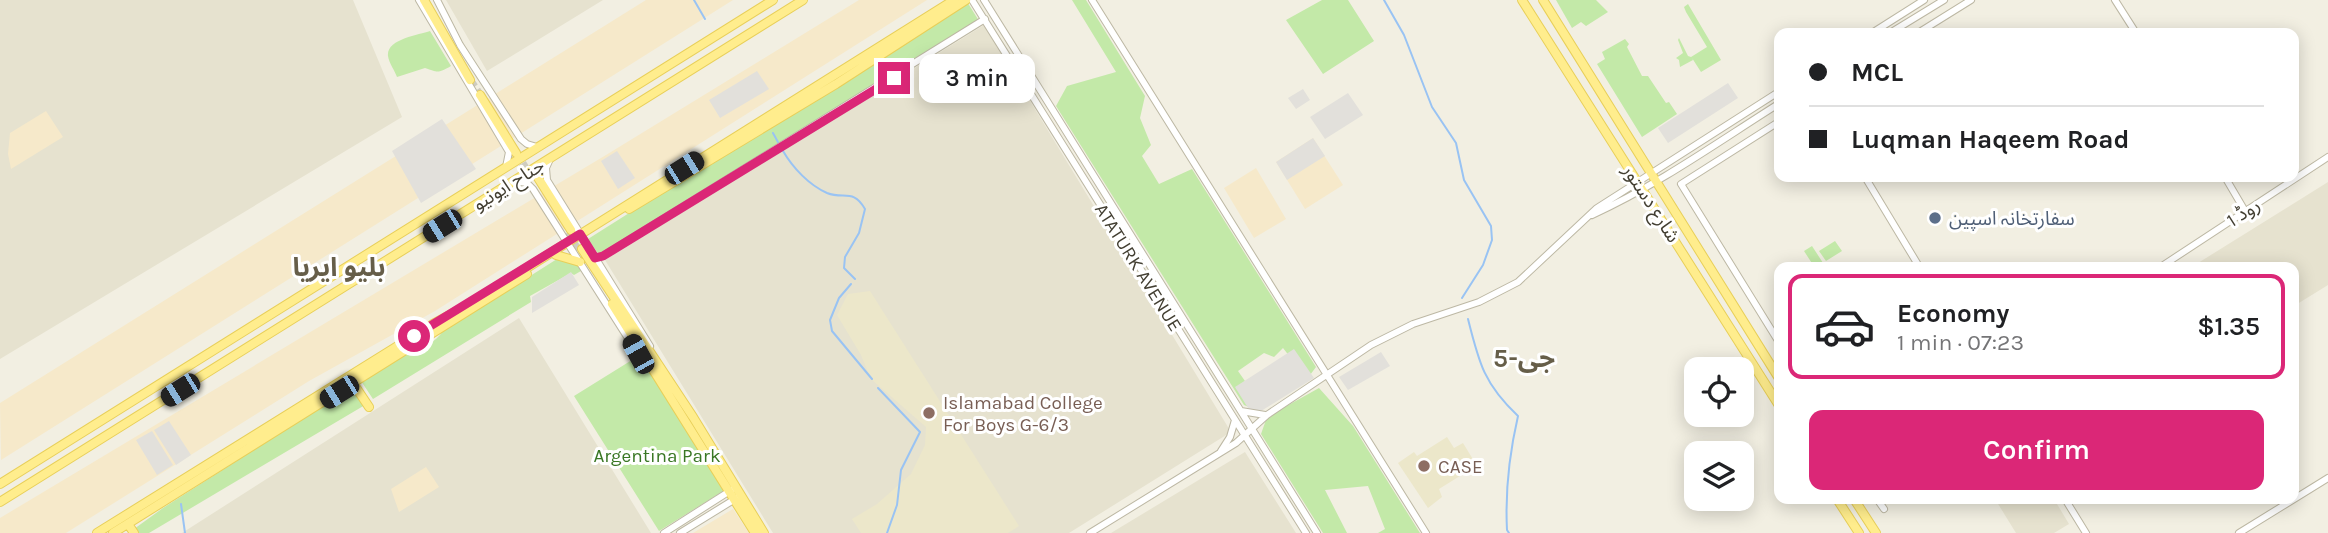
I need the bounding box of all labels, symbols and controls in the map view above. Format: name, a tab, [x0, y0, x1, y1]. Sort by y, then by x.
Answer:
callout: 3 min	[918, 54, 1034, 102]
text: MCL	[1851, 57, 1903, 88]
route end	[878, 62, 910, 94]
text: 3 min	[945, 65, 1009, 92]
text: Luqman Haqeem Road	[1851, 124, 2130, 155]
car	[661, 148, 708, 188]
street label: جناح ایونیو	[469, 154, 549, 217]
street label: شارع دستور	[1616, 160, 1684, 248]
street label: روڈ 1	[2223, 194, 2264, 232]
street label: ATATURK AVENUE	[1090, 200, 1186, 335]
car	[419, 206, 466, 246]
place label: سفارتخانہ اسپین	[1949, 208, 2075, 231]
marker: سفارتخانہ اسپین	[1927, 210, 1943, 226]
district label: بلیو ایریا	[293, 252, 385, 283]
icon: car	[1813, 295, 1876, 358]
text: Economy	[1897, 298, 2009, 329]
text: $1.35	[2197, 311, 2260, 342]
route start	[398, 320, 430, 352]
text: 1 min · 07:23	[1897, 329, 2024, 356]
car	[619, 331, 658, 377]
district label: جی-5	[1493, 343, 1555, 374]
map controls	[1684, 357, 1754, 511]
button: locate	[1684, 357, 1754, 427]
car	[157, 370, 204, 410]
car	[316, 372, 363, 412]
place label: Islamabad College For Boys G-6/3	[943, 392, 1103, 436]
marker: Islamabad College For Boys G-6/3	[921, 405, 937, 421]
button: Confirm	[1809, 410, 2264, 490]
button: layers	[1684, 441, 1754, 511]
park label: Argentina Park	[593, 445, 721, 467]
place label: CASE	[1438, 456, 1483, 478]
marker: CASE	[1416, 458, 1432, 474]

